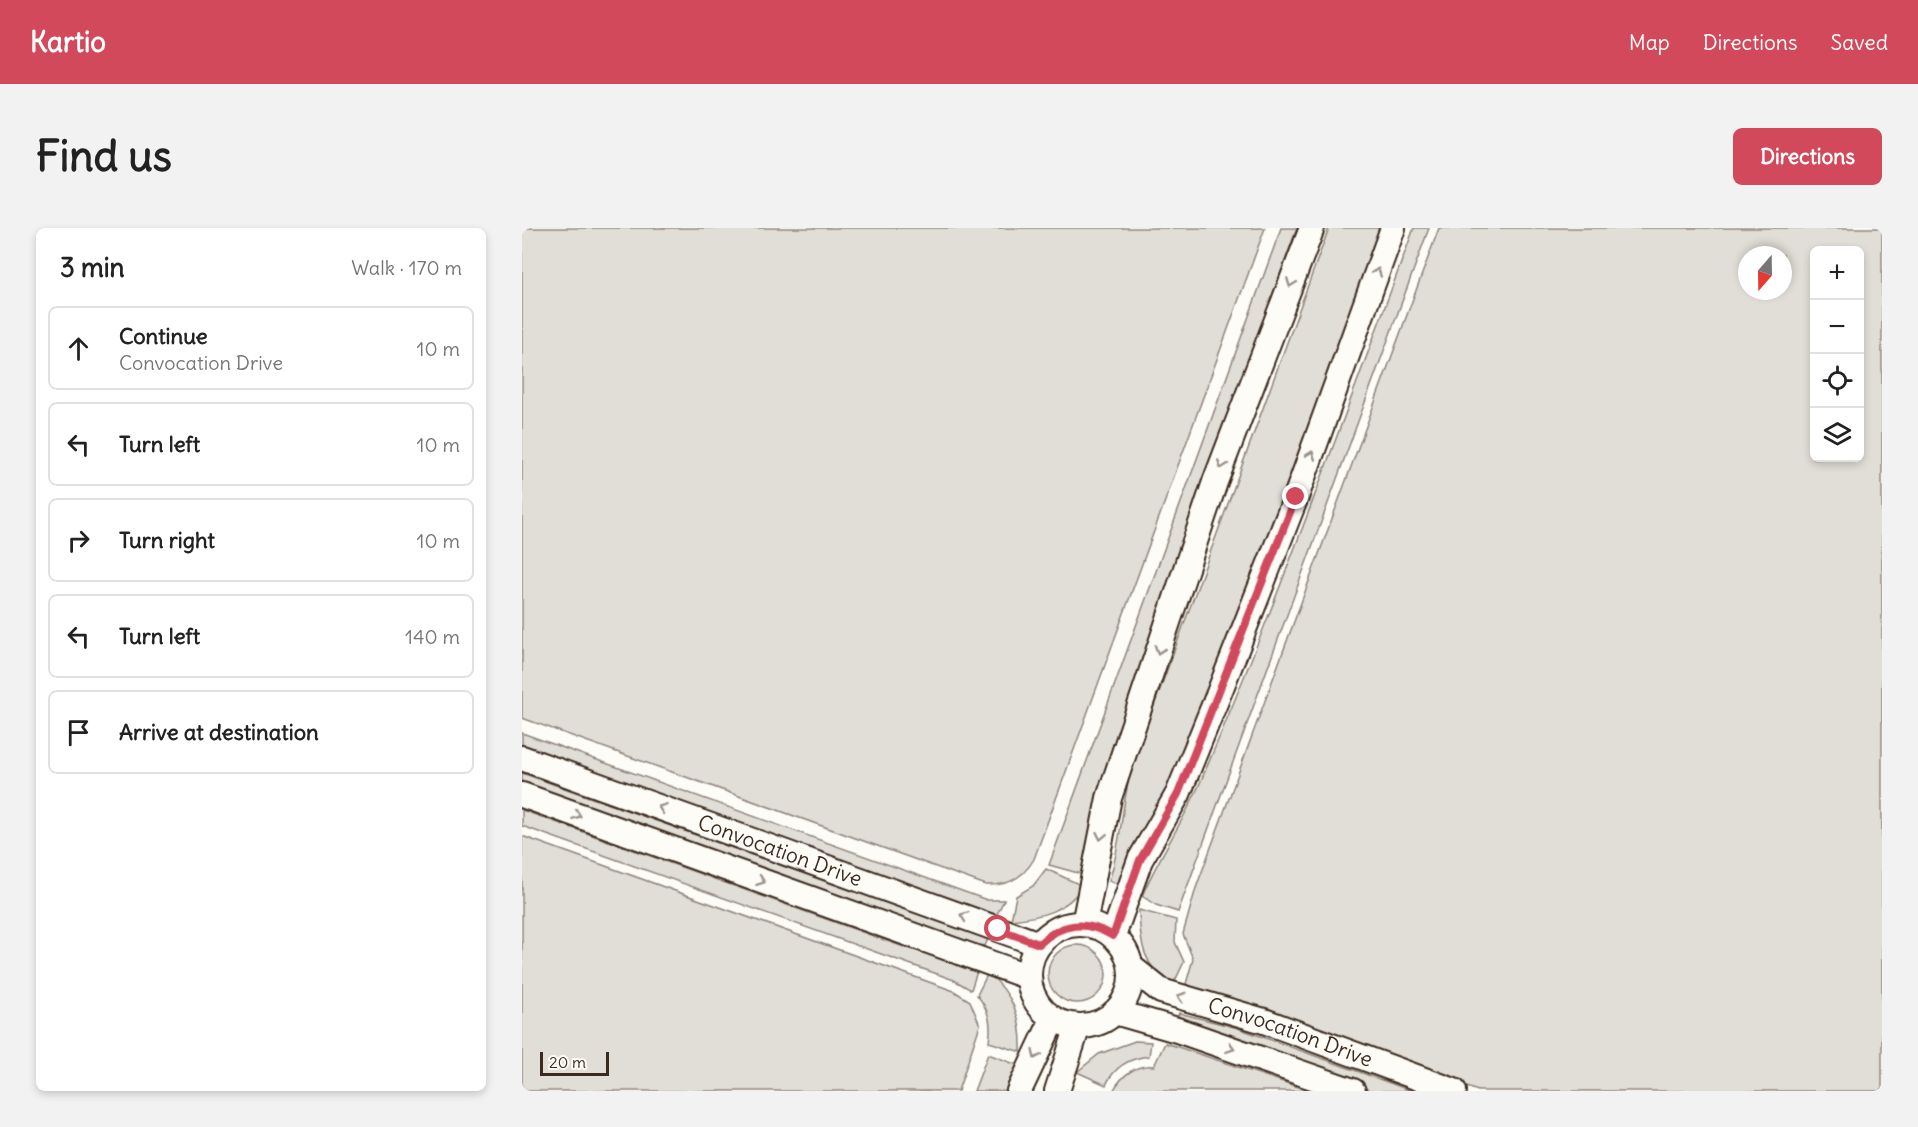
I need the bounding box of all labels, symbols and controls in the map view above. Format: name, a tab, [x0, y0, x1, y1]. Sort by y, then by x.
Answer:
text: Kartio	[30, 24, 106, 60]
text: Map	[1629, 29, 1670, 56]
text: Directions	[1703, 29, 1797, 56]
text: Saved	[1830, 29, 1888, 56]
button: Directions	[1733, 128, 1882, 185]
text: Find us	[36, 130, 172, 182]
north arrow	[1738, 246, 1792, 300]
map controls	[1810, 246, 1864, 462]
button: +	[1810, 246, 1864, 300]
text: 3 min	[60, 251, 125, 284]
text: Walk · 170 m	[351, 255, 462, 280]
one-way arrow	[1369, 267, 1382, 278]
one-way arrow	[1286, 277, 1298, 288]
button: −	[1810, 300, 1864, 354]
text: Continue	[119, 322, 208, 350]
icon: ahead	[62, 332, 95, 365]
text: 10 m	[417, 336, 460, 361]
text: Convocation Drive	[119, 350, 283, 375]
button: locate	[1810, 354, 1864, 408]
button: layers	[1810, 408, 1864, 462]
icon: left	[62, 428, 95, 461]
text: Turn left	[119, 430, 200, 458]
text: 10 m	[417, 432, 460, 457]
one-way arrow	[1303, 450, 1316, 461]
one-way arrow	[1217, 459, 1229, 470]
route end	[1282, 483, 1308, 509]
icon: right	[62, 524, 95, 557]
text: Turn right	[119, 526, 215, 554]
text: 10 m	[417, 528, 460, 553]
icon: left	[62, 620, 95, 653]
text: Turn left	[119, 622, 200, 650]
text: 140 m	[405, 624, 460, 649]
one-way arrow	[1154, 644, 1167, 655]
icon: arrive	[62, 716, 95, 749]
text: Arrive at destination	[119, 718, 319, 746]
one-way arrow	[657, 803, 668, 816]
one-way arrow	[571, 808, 582, 821]
street label: Convocation Drive	[694, 808, 866, 892]
one-way arrow	[1095, 830, 1108, 840]
one-way arrow	[755, 873, 766, 886]
one-way arrow	[960, 911, 970, 924]
route start	[984, 915, 1010, 941]
street label: Convocation Drive	[1205, 991, 1376, 1073]
one-way arrow	[1176, 992, 1187, 1004]
one-way arrow	[1225, 1041, 1236, 1053]
one-way arrow	[1032, 1048, 1044, 1059]
scale bar	[540, 1049, 609, 1076]
text: 20 m	[549, 1052, 586, 1072]

